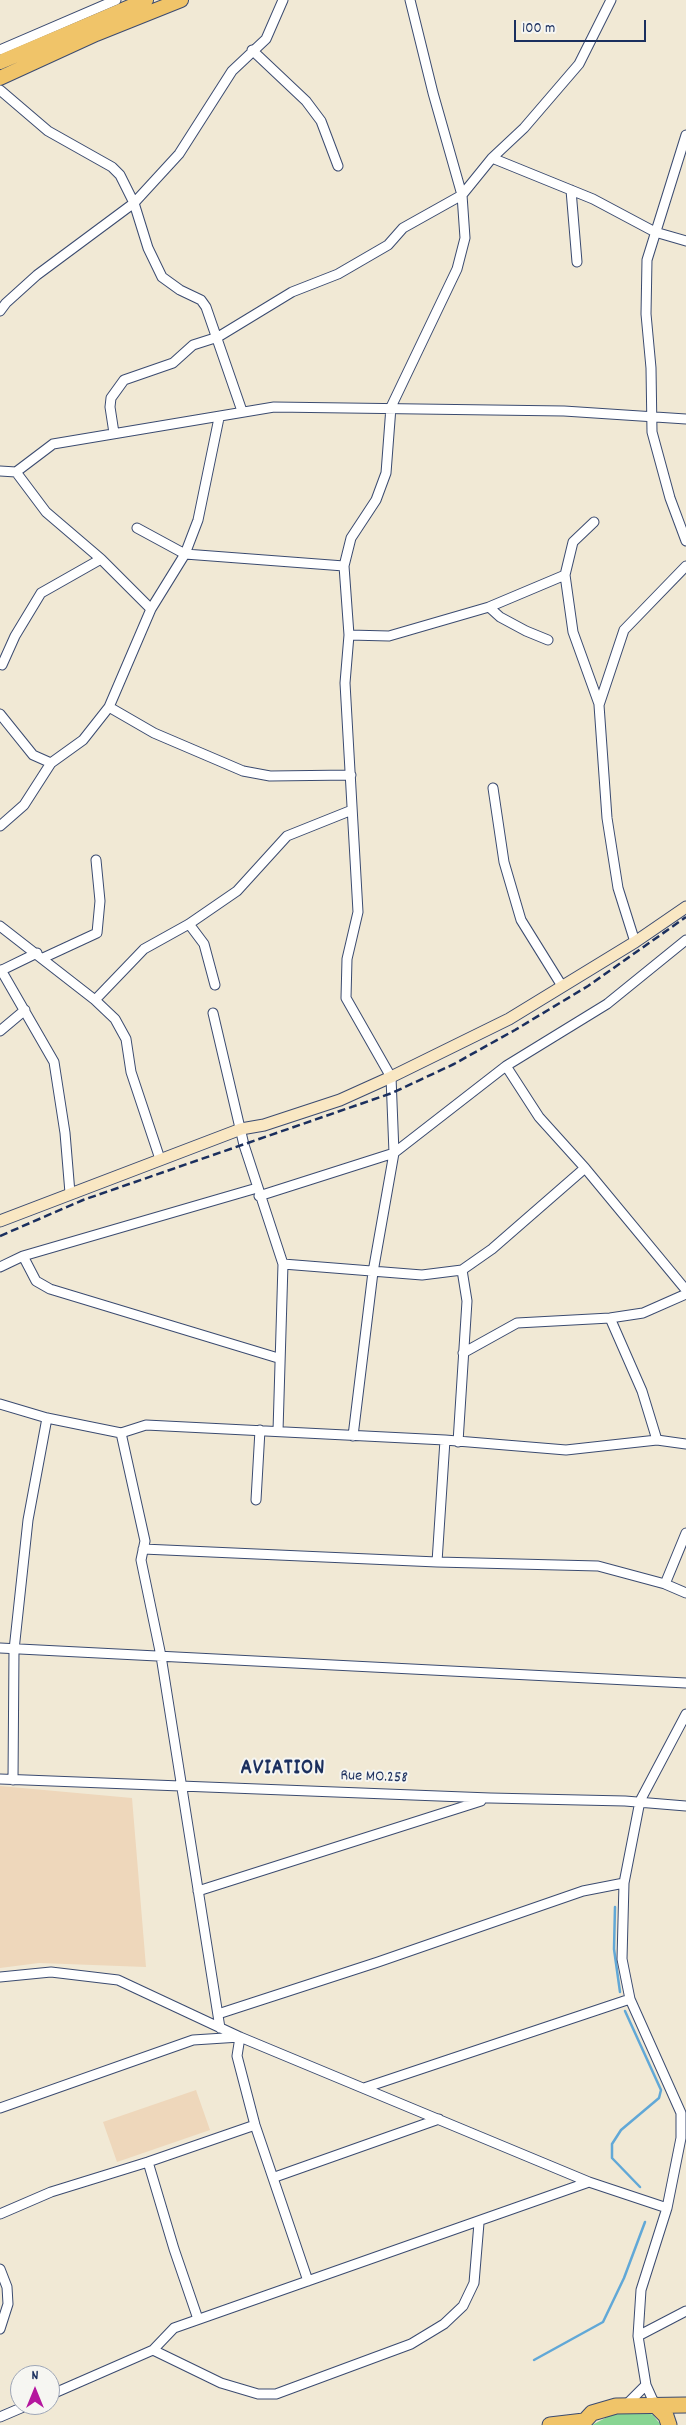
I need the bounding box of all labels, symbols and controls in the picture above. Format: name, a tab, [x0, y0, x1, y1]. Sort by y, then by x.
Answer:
scale bar	[516, 10, 648, 42]
text: 100 m	[522, 18, 555, 40]
district label: AVIATION	[240, 1757, 326, 1783]
street label: Rue MO.258	[340, 1767, 408, 1789]
north arrow	[10, 2365, 60, 2415]
text: N	[32, 2366, 38, 2386]

